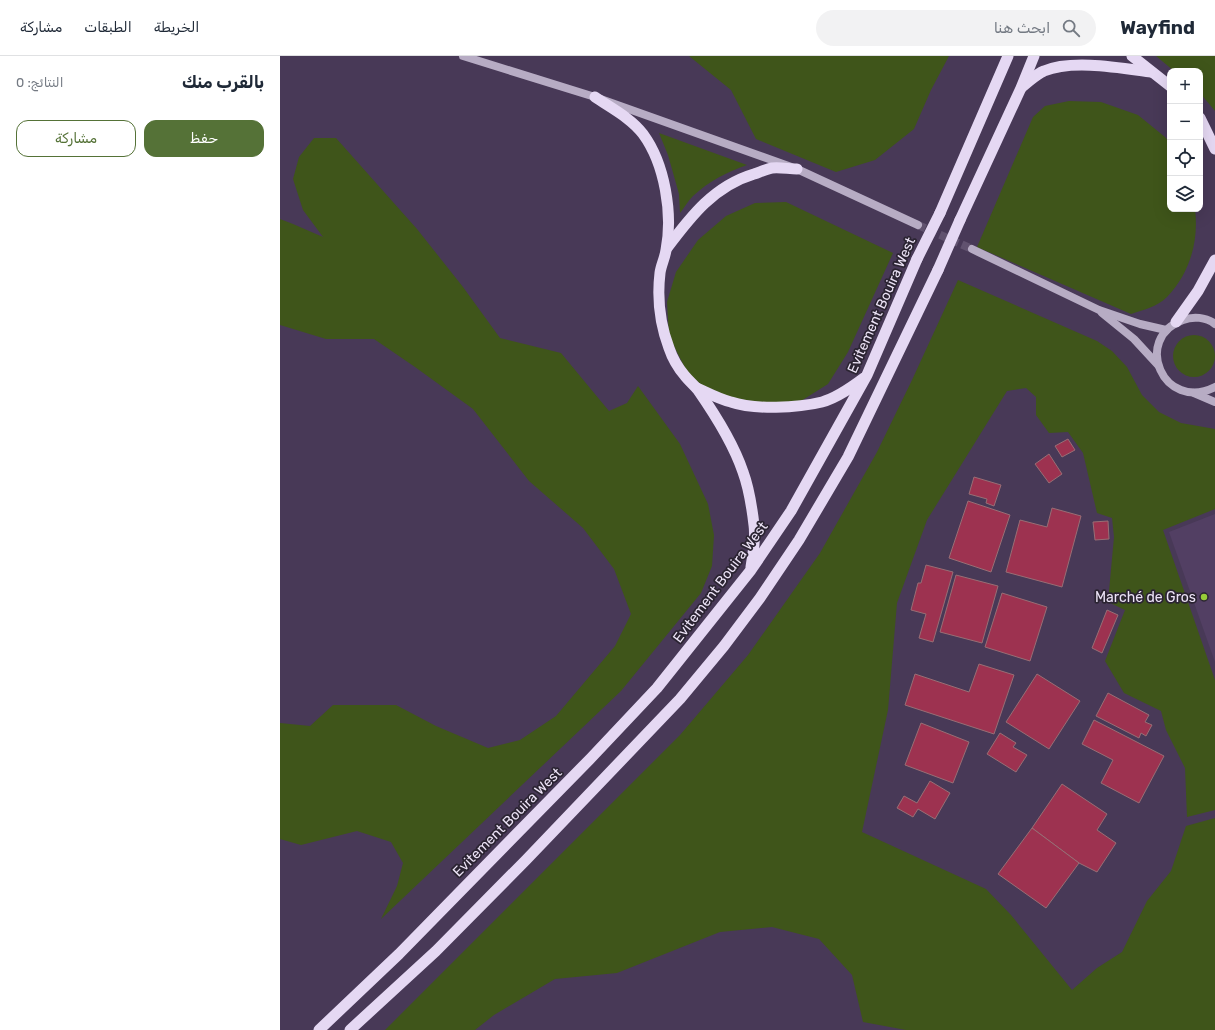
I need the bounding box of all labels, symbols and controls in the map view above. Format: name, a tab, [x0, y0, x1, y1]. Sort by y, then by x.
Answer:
search box	[816, 10, 1096, 46]
text: Wayfind	[1120, 16, 1195, 39]
icon: search	[1060, 17, 1082, 39]
text: مشاركة	[20, 19, 62, 36]
text: الطبقات	[84, 19, 132, 36]
text: الخريطة	[154, 19, 199, 36]
text: ابحث هنا	[994, 19, 1050, 37]
map controls	[1167, 68, 1203, 212]
button: +	[1167, 68, 1203, 104]
text: بالقرب منك	[182, 72, 264, 92]
text: النتائج: 0	[16, 75, 63, 90]
button: −	[1167, 104, 1203, 140]
button: مشاركة	[16, 120, 136, 157]
button: حفظ	[144, 120, 264, 157]
button: locate	[1167, 140, 1203, 176]
button: layers	[1167, 176, 1203, 212]
street label: Evitement Bouira West	[844, 234, 919, 376]
street label: Evitement Bouira West	[669, 518, 772, 646]
place label: Marché de Gros	[1095, 589, 1196, 606]
marker: Marché de Gros	[1199, 592, 1209, 602]
street label: Evitement Bouira West	[449, 764, 566, 880]

